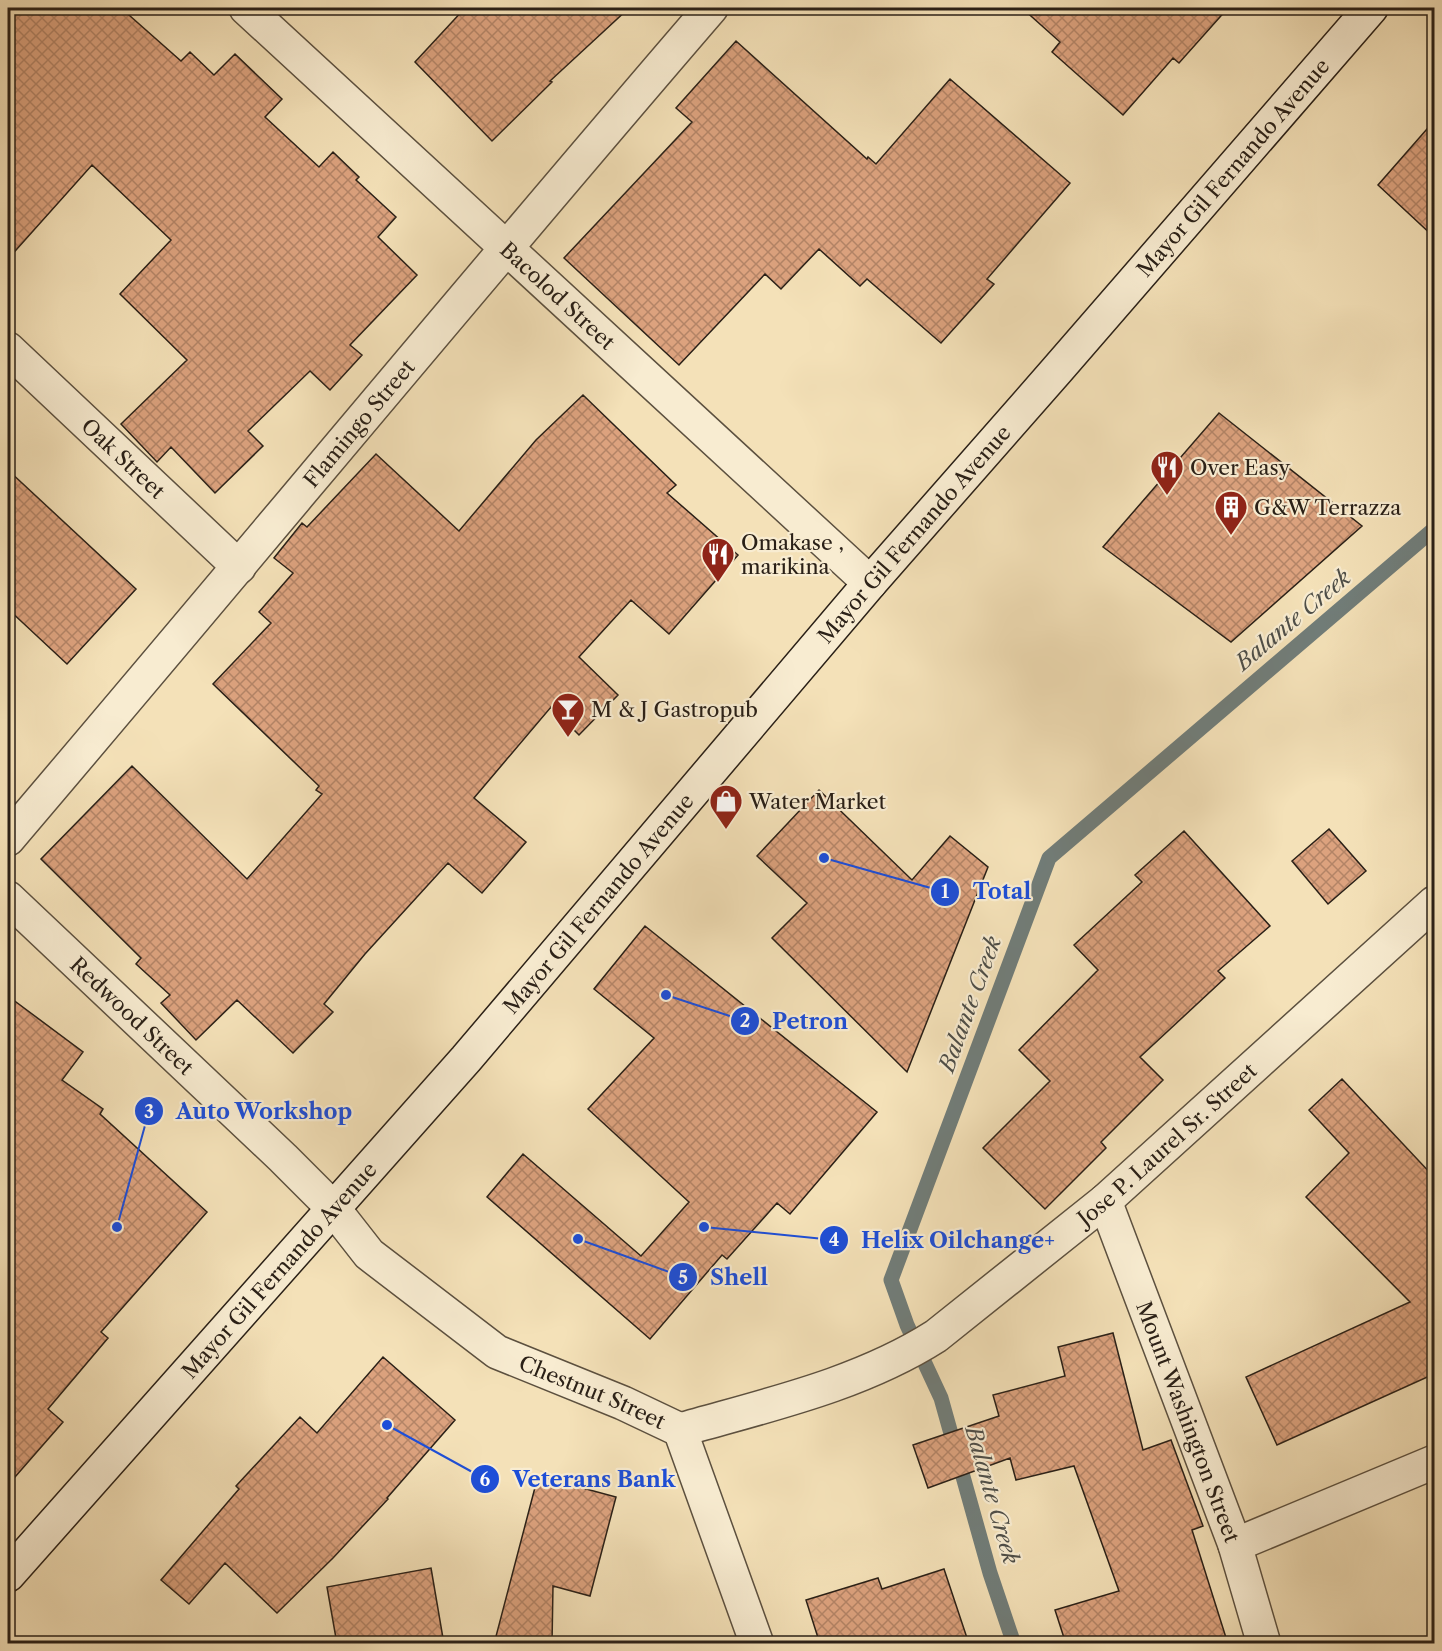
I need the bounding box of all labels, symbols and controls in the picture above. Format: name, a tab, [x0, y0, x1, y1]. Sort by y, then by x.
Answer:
street label: Mayor Gil Fernando Avenue	[1131, 53, 1334, 282]
street label: Bacolod Street	[495, 236, 621, 355]
street label: Flamingo Street	[298, 354, 420, 492]
street label: Oak Street	[77, 413, 171, 504]
street label: Mayor Gil Fernando Avenue	[812, 420, 1015, 648]
restaurant icon: Over Easy	[1149, 449, 1185, 496]
place label: Over Easy	[1190, 455, 1291, 480]
building icon: G&W Terrazza	[1213, 489, 1249, 536]
place label: G&W Terrazza	[1254, 495, 1402, 520]
place label: Omakase , marikina	[741, 530, 844, 579]
restaurant icon: Omakase , marikina	[700, 536, 736, 583]
water label: Balante Creek	[1228, 564, 1357, 677]
bar icon: M & J Gastropub	[550, 691, 586, 738]
place label: M & J Gastropub	[591, 697, 758, 722]
shop icon: Water Market	[708, 783, 744, 830]
street label: Mayor Gil Fernando Avenue	[498, 788, 698, 1019]
place label: Water Market	[748, 789, 886, 814]
callout: Total	[930, 872, 1043, 912]
text: Total	[973, 878, 1031, 905]
text: 1	[941, 881, 949, 903]
water label: Balante Creek	[932, 932, 1007, 1077]
street label: Redwood Street	[65, 951, 199, 1080]
callout: Petron	[730, 1001, 861, 1041]
text: Petron	[772, 1008, 848, 1035]
text: 2	[740, 1010, 750, 1032]
street label: Jose P. Laurel Sr. Street	[1070, 1057, 1262, 1233]
callout: Auto Workshop	[134, 1091, 365, 1131]
text: Auto Workshop	[175, 1098, 352, 1125]
text: 3	[144, 1101, 154, 1123]
street label: Mayor Gil Fernando Avenue	[176, 1157, 381, 1383]
callout: Helix Oilchange+	[819, 1220, 1067, 1260]
text: Helix Oilchange+	[861, 1227, 1055, 1254]
text: 4	[829, 1229, 839, 1251]
callout: Shell	[668, 1257, 780, 1297]
text: Shell	[710, 1264, 768, 1291]
text: 5	[678, 1267, 688, 1289]
street label: Mount Washington Street	[1132, 1298, 1246, 1546]
street label: Chestnut Street	[516, 1350, 670, 1434]
water label: Balante Creek	[959, 1421, 1025, 1568]
callout: Veterans Bank	[470, 1459, 687, 1499]
text: Veterans Bank	[512, 1466, 676, 1493]
text: 6	[480, 1469, 491, 1491]

